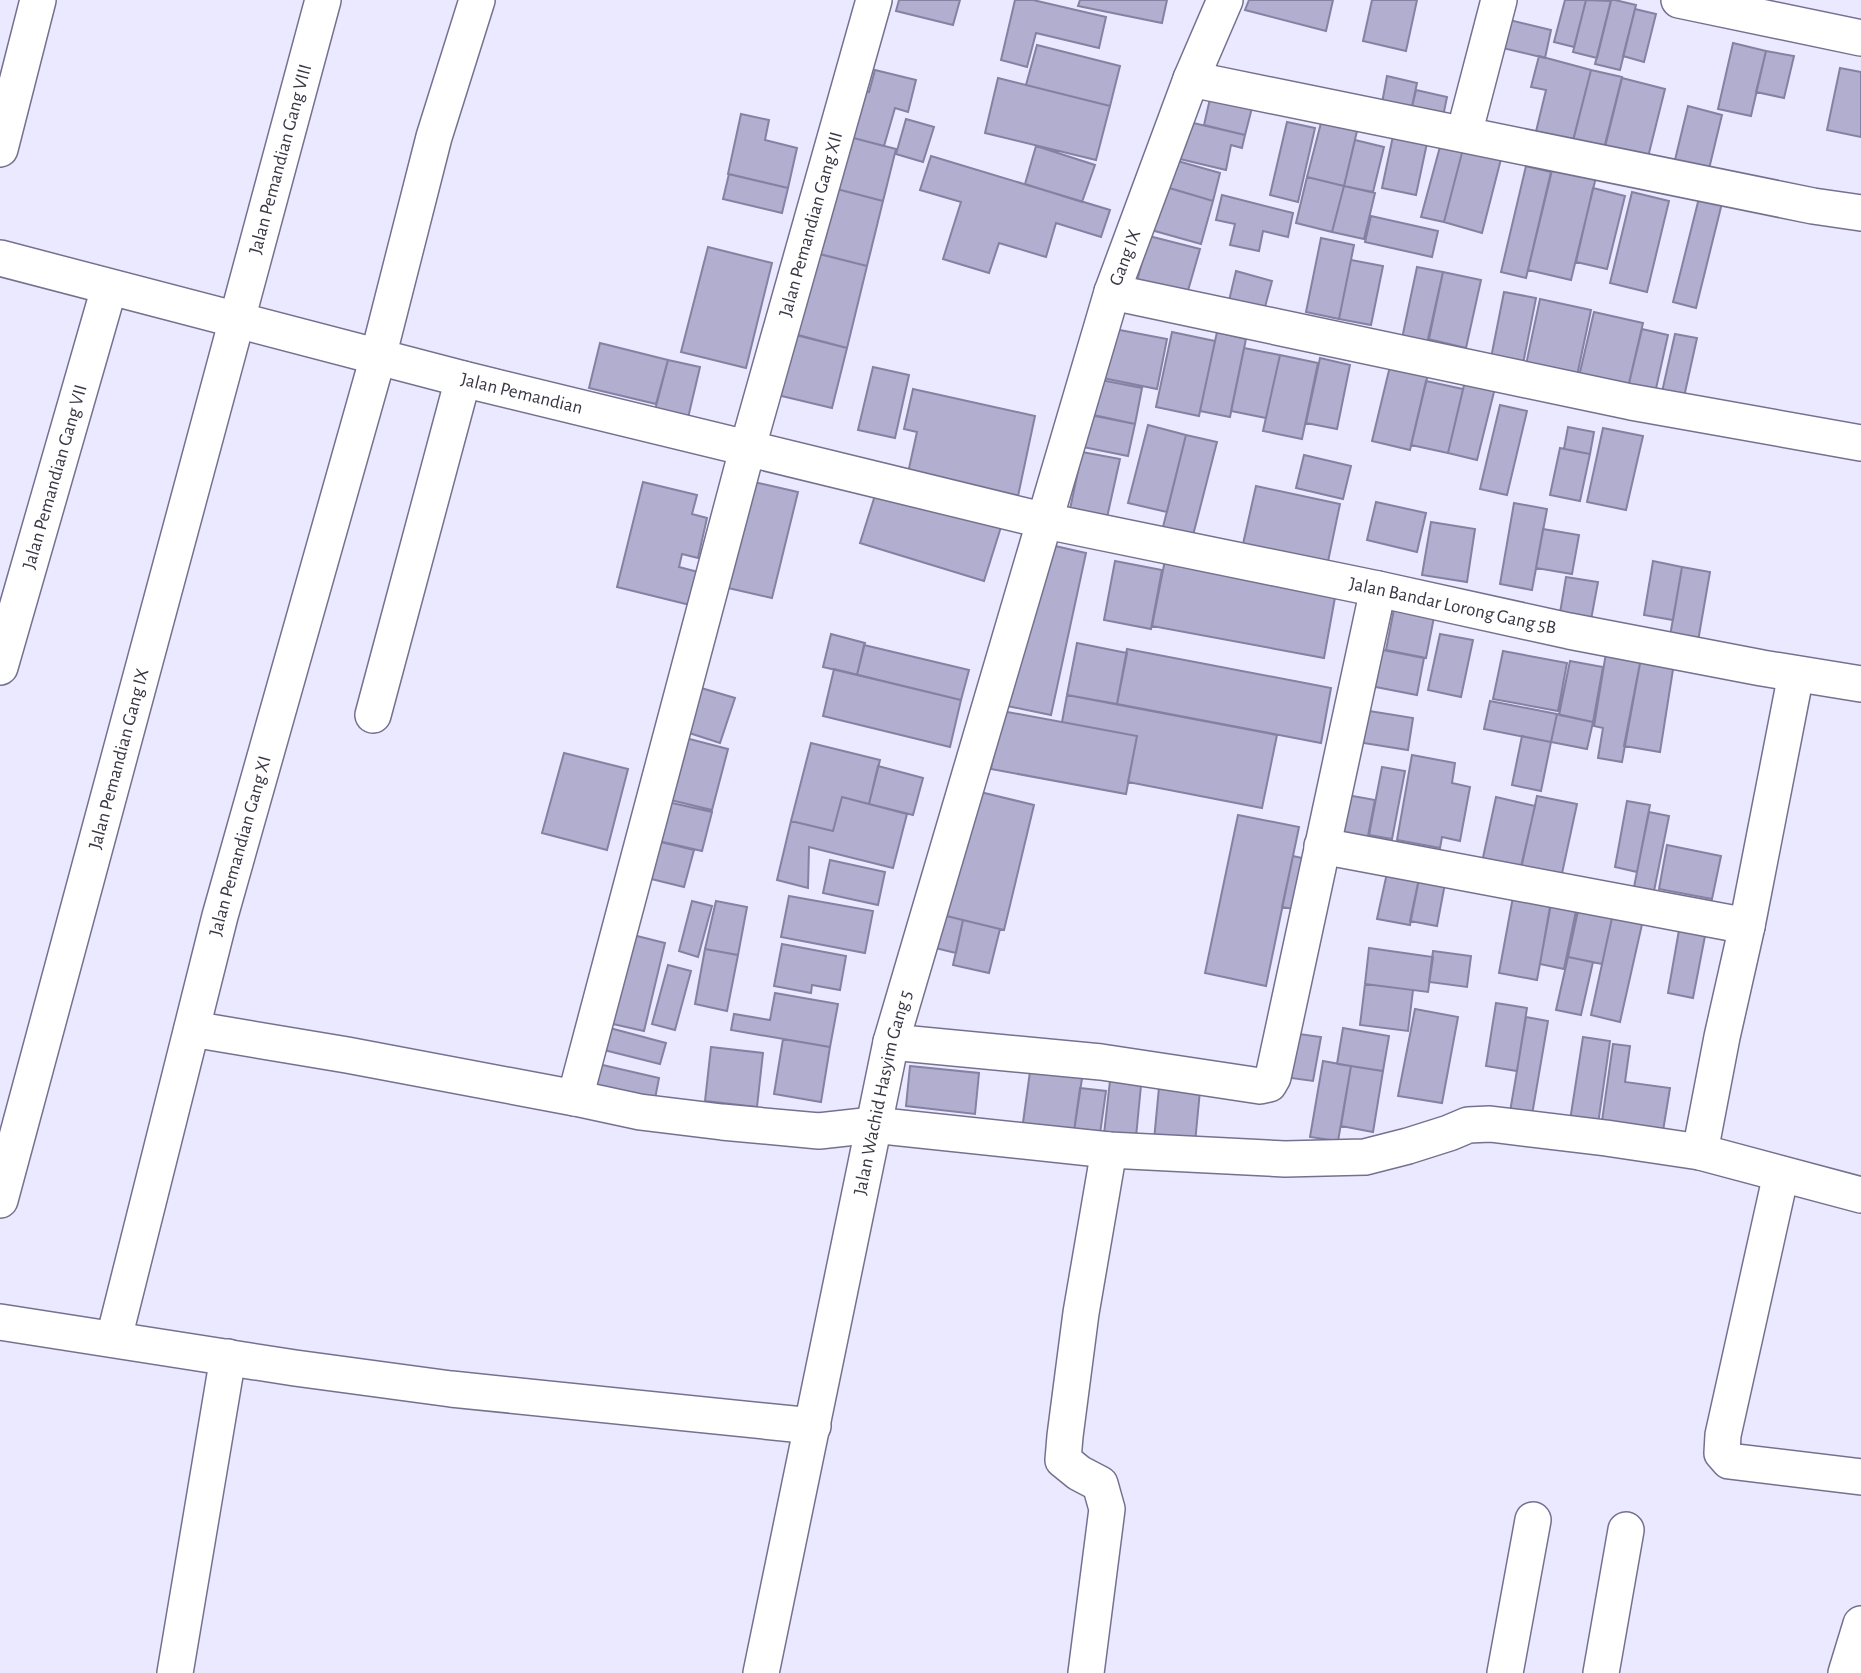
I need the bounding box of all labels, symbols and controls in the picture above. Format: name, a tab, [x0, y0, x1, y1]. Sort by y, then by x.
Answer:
street label: Jalan Pemandian Gang VIII	[246, 62, 315, 256]
street label: Jalan Pemandian Gang XII	[776, 130, 846, 319]
street label: Gang IX	[1106, 227, 1144, 288]
street label: Jalan Pemandian	[459, 369, 585, 417]
street label: Jalan Pemandian Gang VII	[19, 382, 90, 571]
street label: Jalan Bandar Lorong Gang 5B	[1348, 574, 1558, 637]
street label: Jalan Pemandian Gang IX	[85, 666, 152, 851]
street label: Jalan Pemandian Gang XI	[206, 754, 274, 938]
street label: Jalan Wachid Hasyim Gang 5	[850, 988, 915, 1197]

